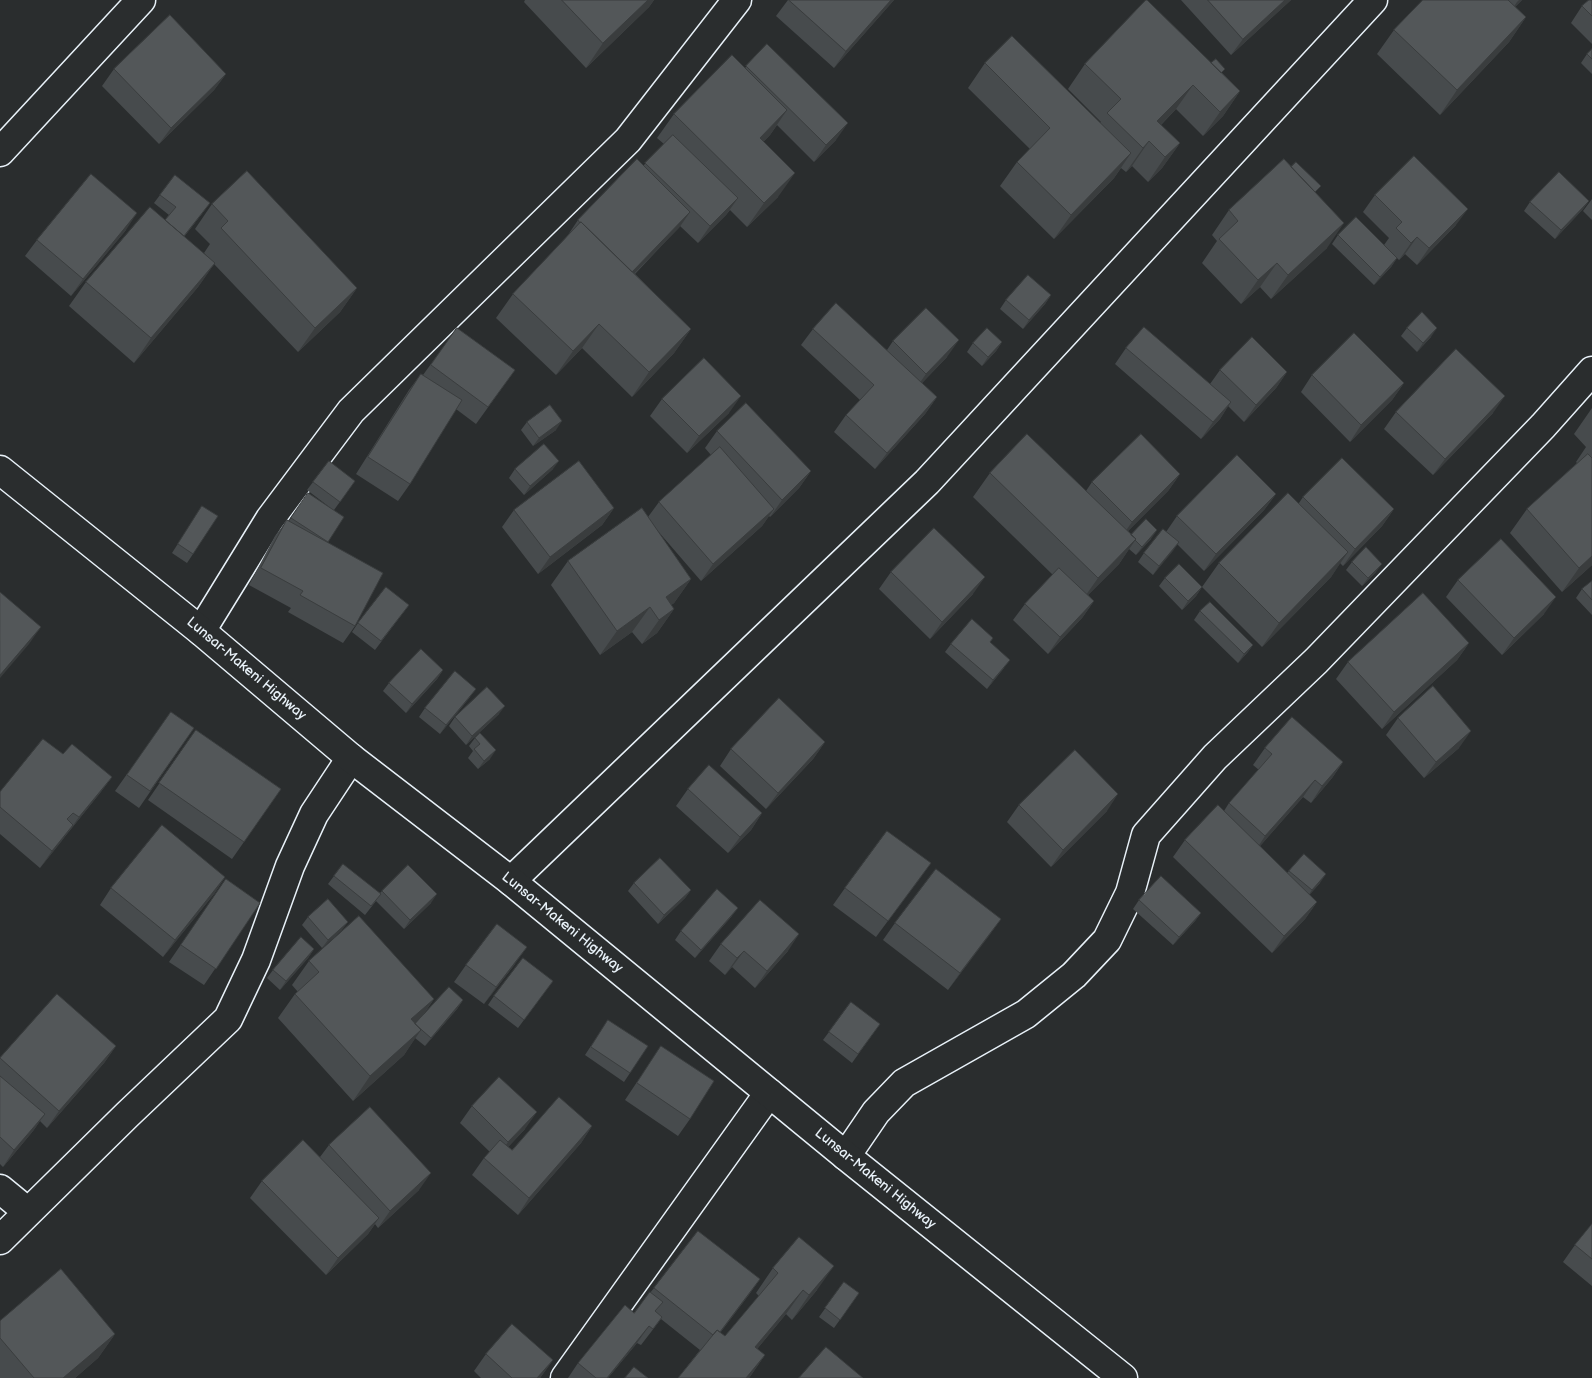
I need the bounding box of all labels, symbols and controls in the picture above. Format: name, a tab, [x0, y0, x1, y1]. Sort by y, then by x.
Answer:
street label: Lunsar-Makeni Highway	[183, 614, 309, 724]
street label: Lunsar-Makeni Highway	[498, 869, 626, 977]
street label: Lunsar-Makeni Highway	[811, 1125, 939, 1233]

